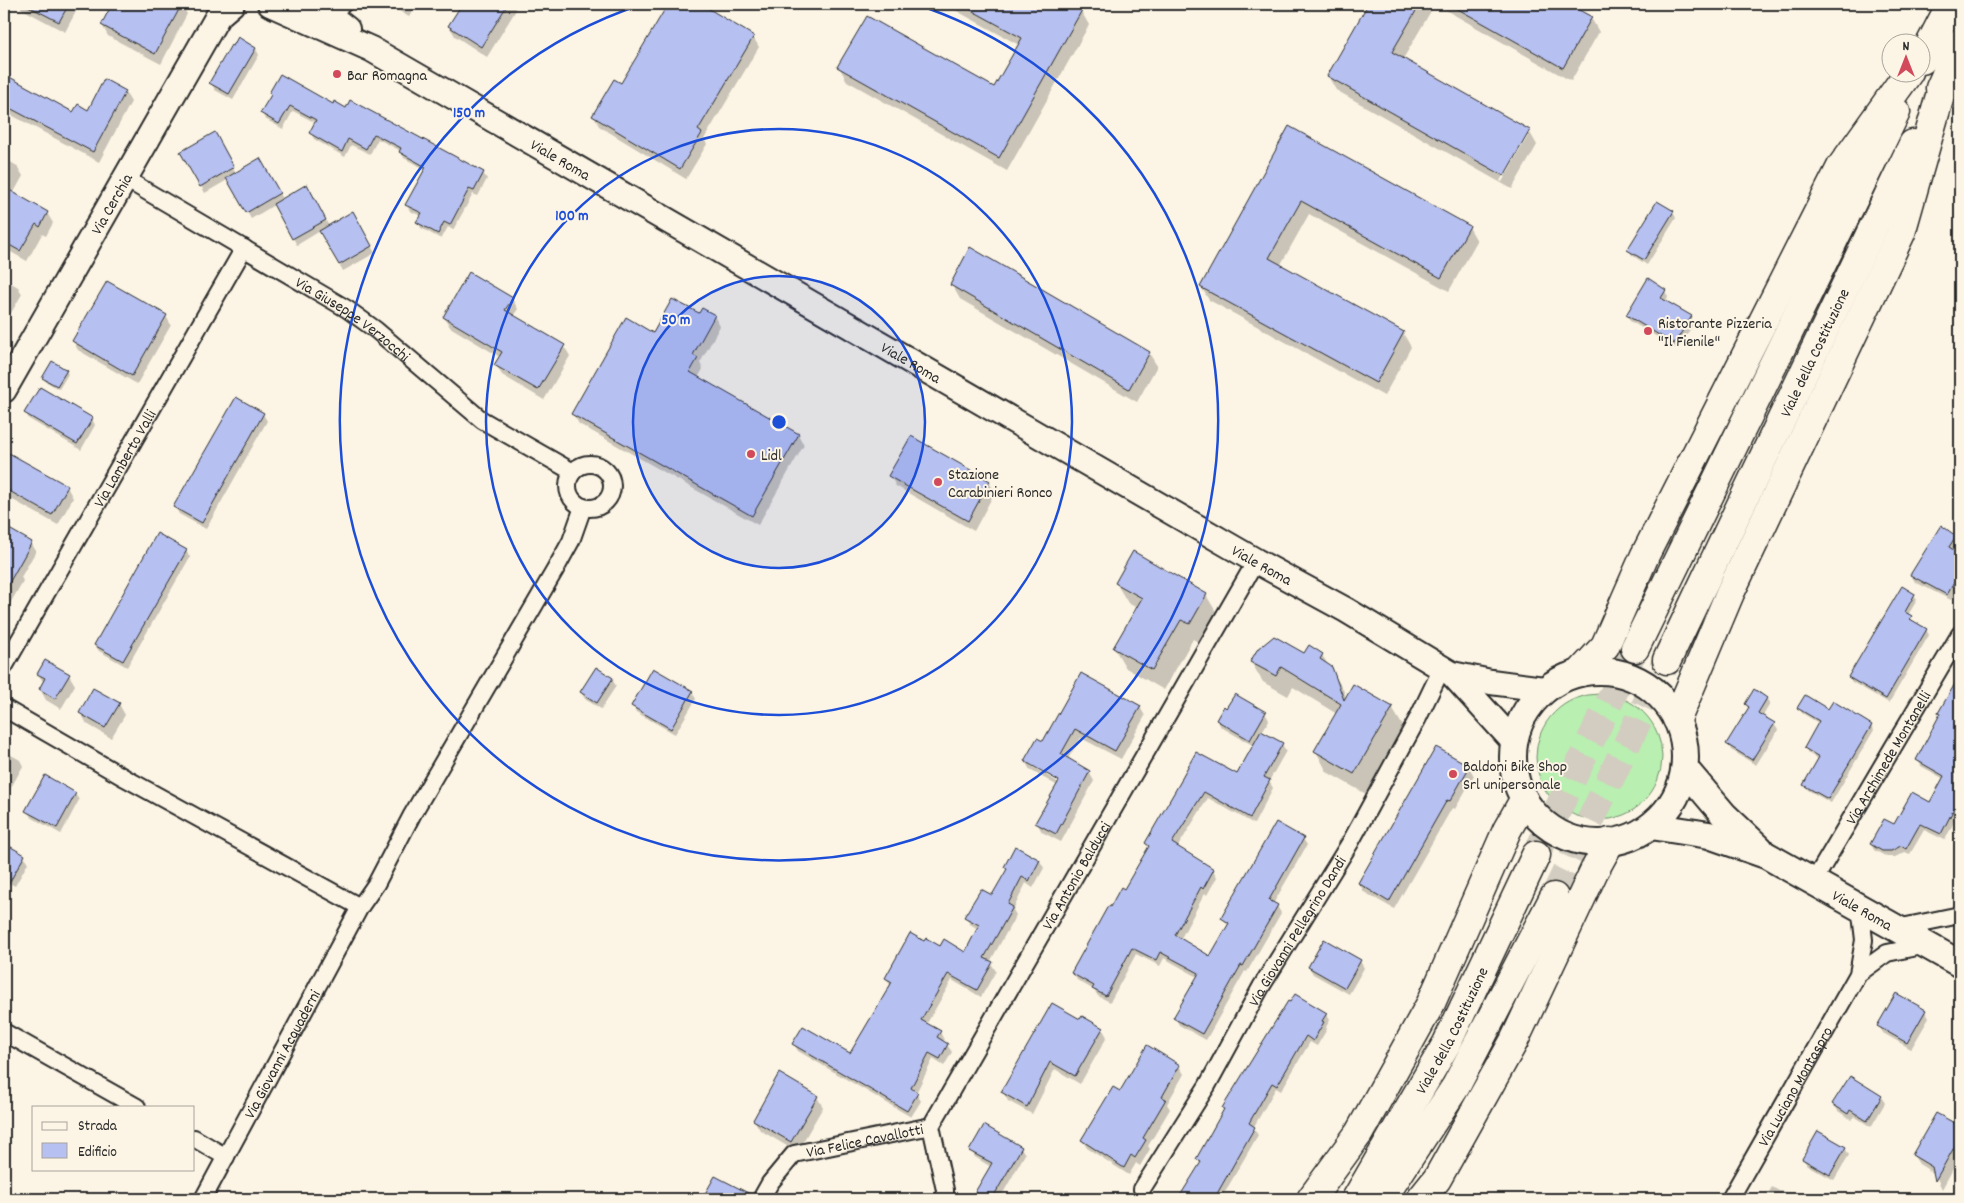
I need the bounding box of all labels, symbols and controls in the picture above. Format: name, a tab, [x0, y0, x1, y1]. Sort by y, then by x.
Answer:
north arrow	[1882, 32, 1932, 82]
text: N	[1903, 37, 1910, 57]
place label: Bar Romagna	[347, 65, 427, 88]
marker: Bar Romagna	[331, 68, 343, 80]
text: 150 m	[453, 103, 485, 125]
street label: Viale Roma	[525, 135, 594, 188]
street label: Via Cerchia	[86, 169, 140, 239]
text: 100 m	[555, 206, 589, 228]
street label: Via Giuseppe Verzocchi	[290, 272, 414, 368]
street label: Viale della Costituzione	[1775, 285, 1857, 421]
text: 50 m	[662, 310, 690, 332]
place label: Ristorante Pizzeria "Il Fienile"	[1658, 313, 1772, 354]
marker: Ristorante Pizzeria "Il Fienile"	[1642, 325, 1654, 337]
street label: Viale Roma	[876, 337, 945, 391]
street label: Via Lamberto Valli	[89, 406, 163, 512]
centre of rings	[770, 413, 788, 431]
place label: Lidl	[761, 445, 782, 468]
marker: Lidl	[745, 448, 757, 460]
place label: Stazione Carabinieri Ronco	[948, 464, 1052, 505]
marker: Stazione Carabinieri Ronco	[932, 476, 944, 488]
street label: Viale Roma	[1226, 540, 1296, 593]
street label: Via Archimede Montanelli	[1841, 687, 1938, 830]
place label: Baldoni Bike Shop Srl unipersonale	[1463, 756, 1567, 797]
marker: Baldoni Bike Shop Srl unipersonale	[1447, 768, 1459, 780]
street label: Via Antonio Balducci	[1037, 818, 1118, 935]
street label: Via Giovanni Pellegrino Dandi	[1244, 852, 1353, 1011]
street label: Viale Roma	[1827, 885, 1896, 938]
street label: Viale della Costituzione	[1411, 964, 1495, 1099]
street label: Via Giovanni Acquaderni	[239, 986, 327, 1123]
street label: Via Luciano Montaspro	[1753, 1023, 1840, 1152]
legend	[32, 1106, 195, 1170]
text: Strada	[78, 1116, 118, 1138]
street label: Via Felice Cavallotti	[804, 1119, 926, 1165]
text: Edificio	[78, 1142, 117, 1164]

